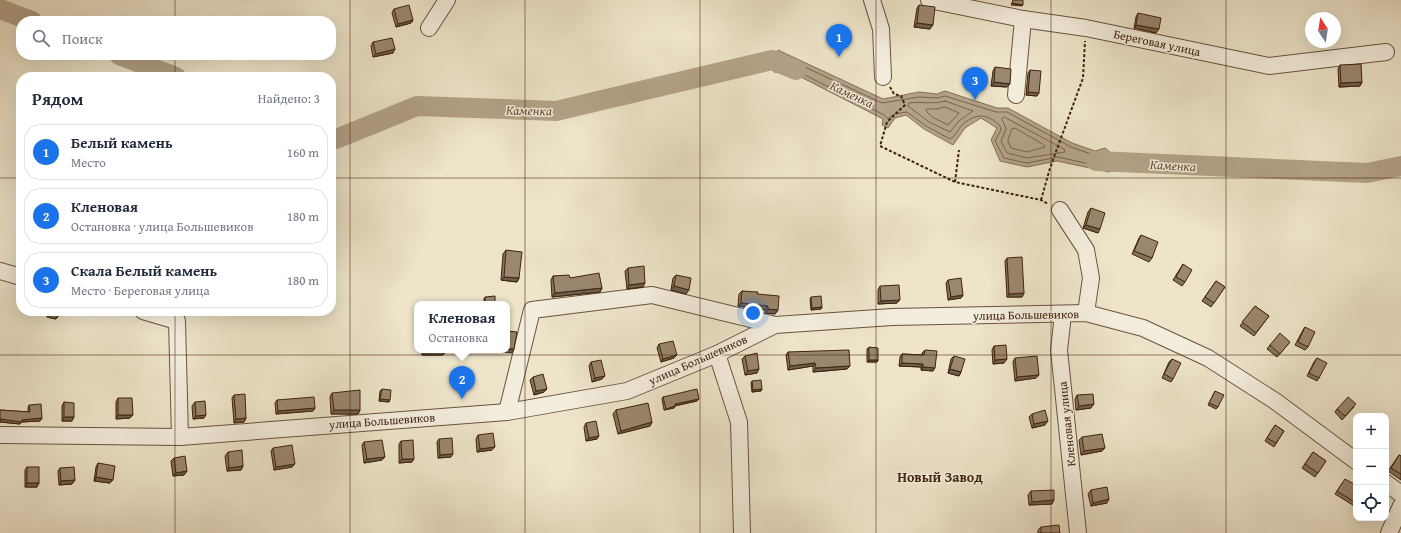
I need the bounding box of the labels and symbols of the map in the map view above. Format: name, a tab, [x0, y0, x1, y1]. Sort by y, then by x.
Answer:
north arrow	[1305, 12, 1341, 48]
pin: 1	[826, 24, 852, 57]
street label: Береговая улица	[1112, 25, 1202, 60]
pin: 3	[962, 67, 988, 100]
water label: Каменка	[827, 76, 877, 113]
water label: Каменка	[506, 101, 552, 120]
water label: Каменка	[1150, 155, 1196, 176]
your location	[743, 303, 763, 323]
street label: улица Большевиков	[972, 305, 1079, 324]
street label: улица Большевиков	[645, 330, 750, 389]
pin: 2	[449, 366, 475, 399]
street label: Кленовая улица	[1054, 380, 1079, 467]
street label: улица Большевиков	[327, 408, 436, 433]
district label: Новый Завод	[897, 467, 983, 487]

